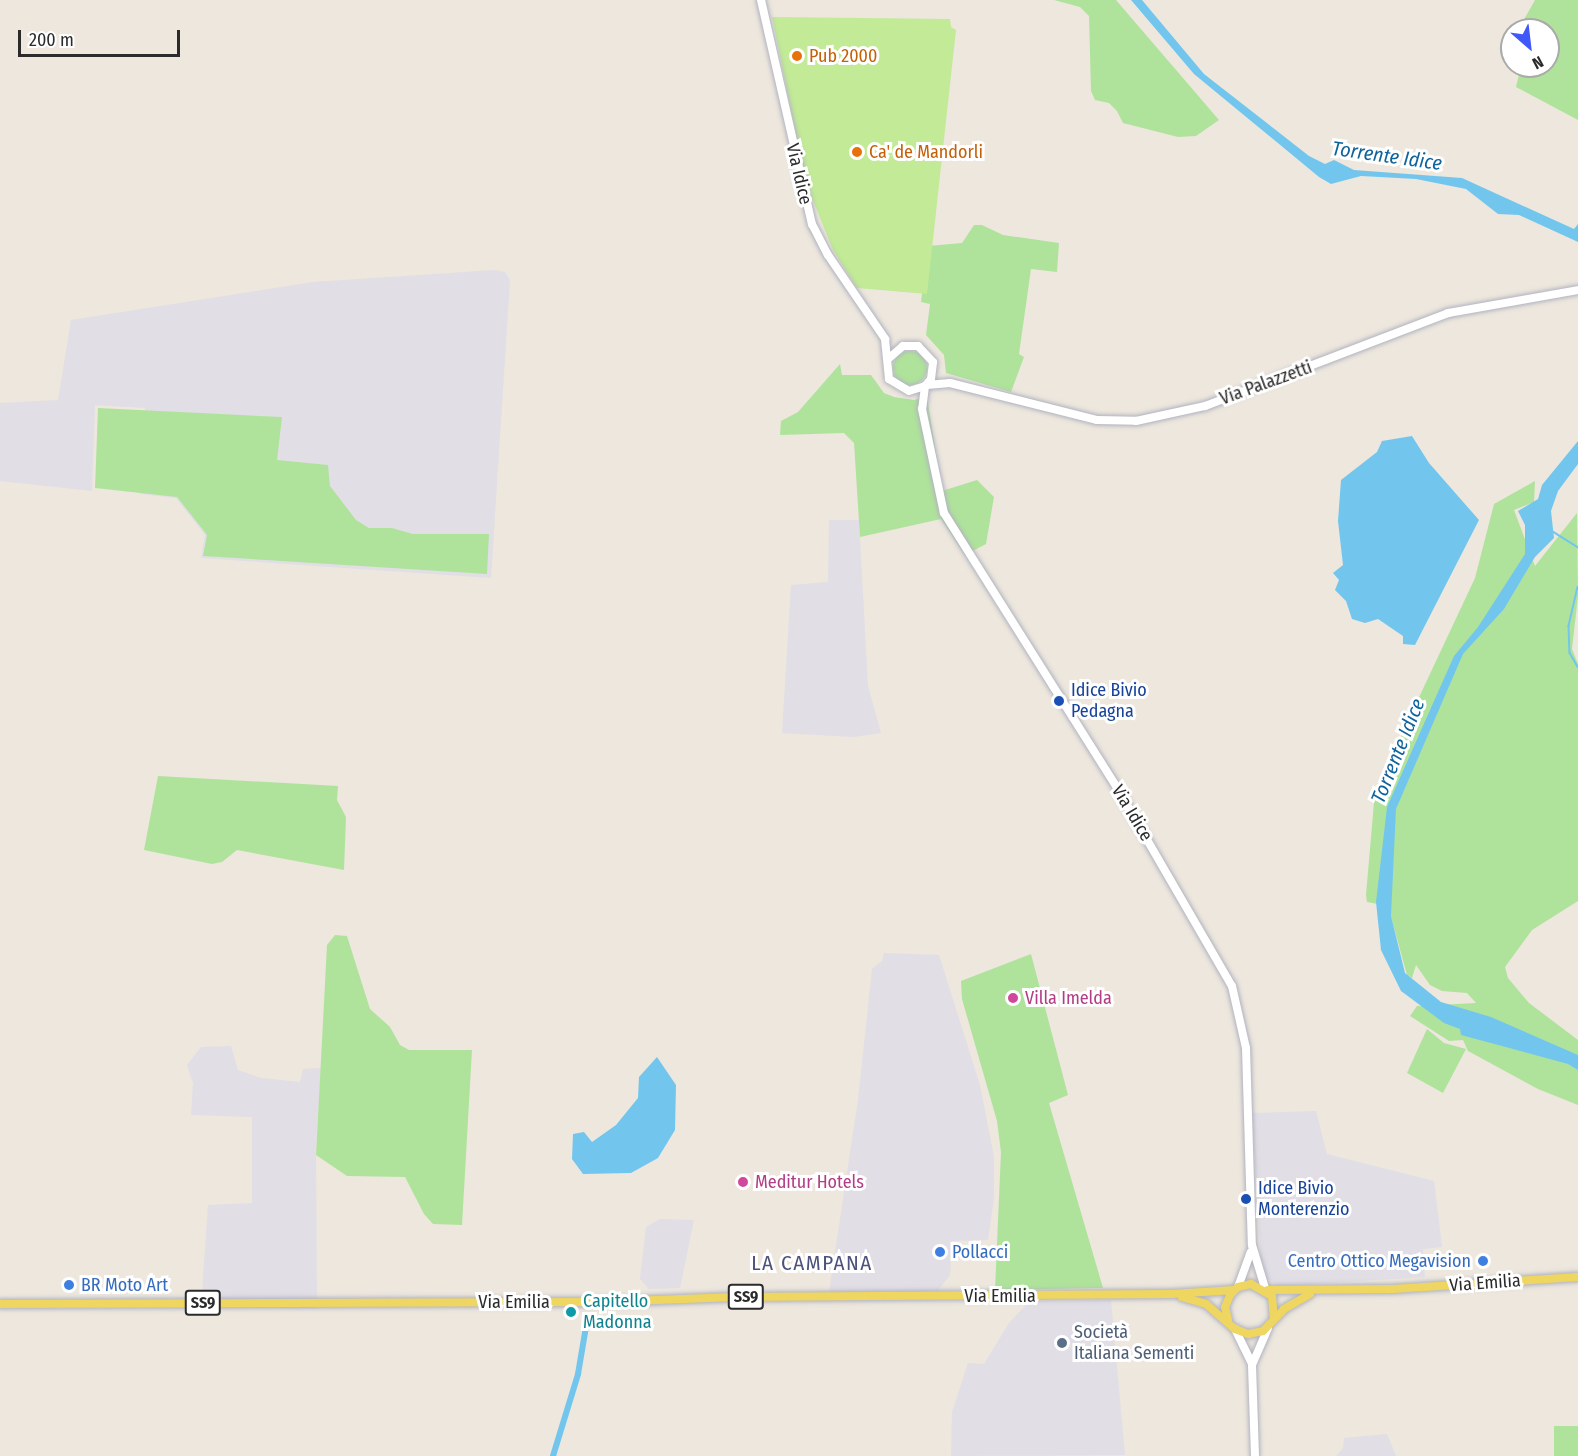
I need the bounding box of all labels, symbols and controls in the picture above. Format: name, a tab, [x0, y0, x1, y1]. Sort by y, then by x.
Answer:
scale bar	[21, 18, 183, 56]
north arrow	[1500, 18, 1560, 78]
text: 200 m	[29, 29, 74, 51]
place label: Pub 2000	[809, 45, 877, 67]
marker: Pub 2000	[790, 49, 804, 63]
text: N	[1529, 52, 1546, 73]
water label: Torrente Idice	[1331, 136, 1443, 176]
street label: Via Idice	[782, 141, 816, 207]
place label: Ca' de Mandorli	[869, 141, 983, 163]
marker: Ca' de Mandorli	[850, 145, 864, 159]
street label: Via Palazzetti	[1217, 356, 1315, 410]
place label: Idice Bivio Pedagna	[1071, 680, 1147, 722]
marker: Idice Bivio Pedagna	[1052, 694, 1066, 708]
water label: Torrente Idice	[1366, 695, 1430, 807]
street label: Via Idice	[1107, 781, 1157, 845]
place label: Villa Imelda	[1025, 987, 1112, 1009]
marker: Villa Imelda	[1006, 991, 1020, 1005]
place label: Meditur Hotels	[755, 1171, 864, 1193]
marker: Meditur Hotels	[736, 1175, 750, 1189]
place label: Idice Bivio Monterenzio	[1258, 1178, 1350, 1220]
marker: Idice Bivio Monterenzio	[1239, 1192, 1253, 1206]
place label: Pollacci	[952, 1241, 1008, 1263]
marker: Pollacci	[933, 1245, 947, 1259]
district label: LA CAMPANA	[751, 1250, 873, 1276]
place label: Centro Ottico Megavision	[1288, 1250, 1471, 1272]
marker: Centro Ottico Megavision	[1476, 1254, 1490, 1268]
street label: Via Emilia	[1449, 1270, 1521, 1296]
place label: BR Moto Art	[81, 1274, 168, 1296]
marker: BR Moto Art	[62, 1278, 76, 1292]
road number: SS9	[726, 1284, 766, 1310]
street label: Via Emilia	[964, 1285, 1036, 1307]
road number: SS9	[184, 1290, 222, 1316]
street label: Via Emilia	[478, 1291, 550, 1313]
place label: Capitello Madonna	[583, 1291, 652, 1334]
marker: Capitello Madonna	[564, 1305, 578, 1319]
place label: Società Italiana Sementi	[1074, 1322, 1194, 1364]
marker: Società Italiana Sementi	[1055, 1336, 1069, 1350]

